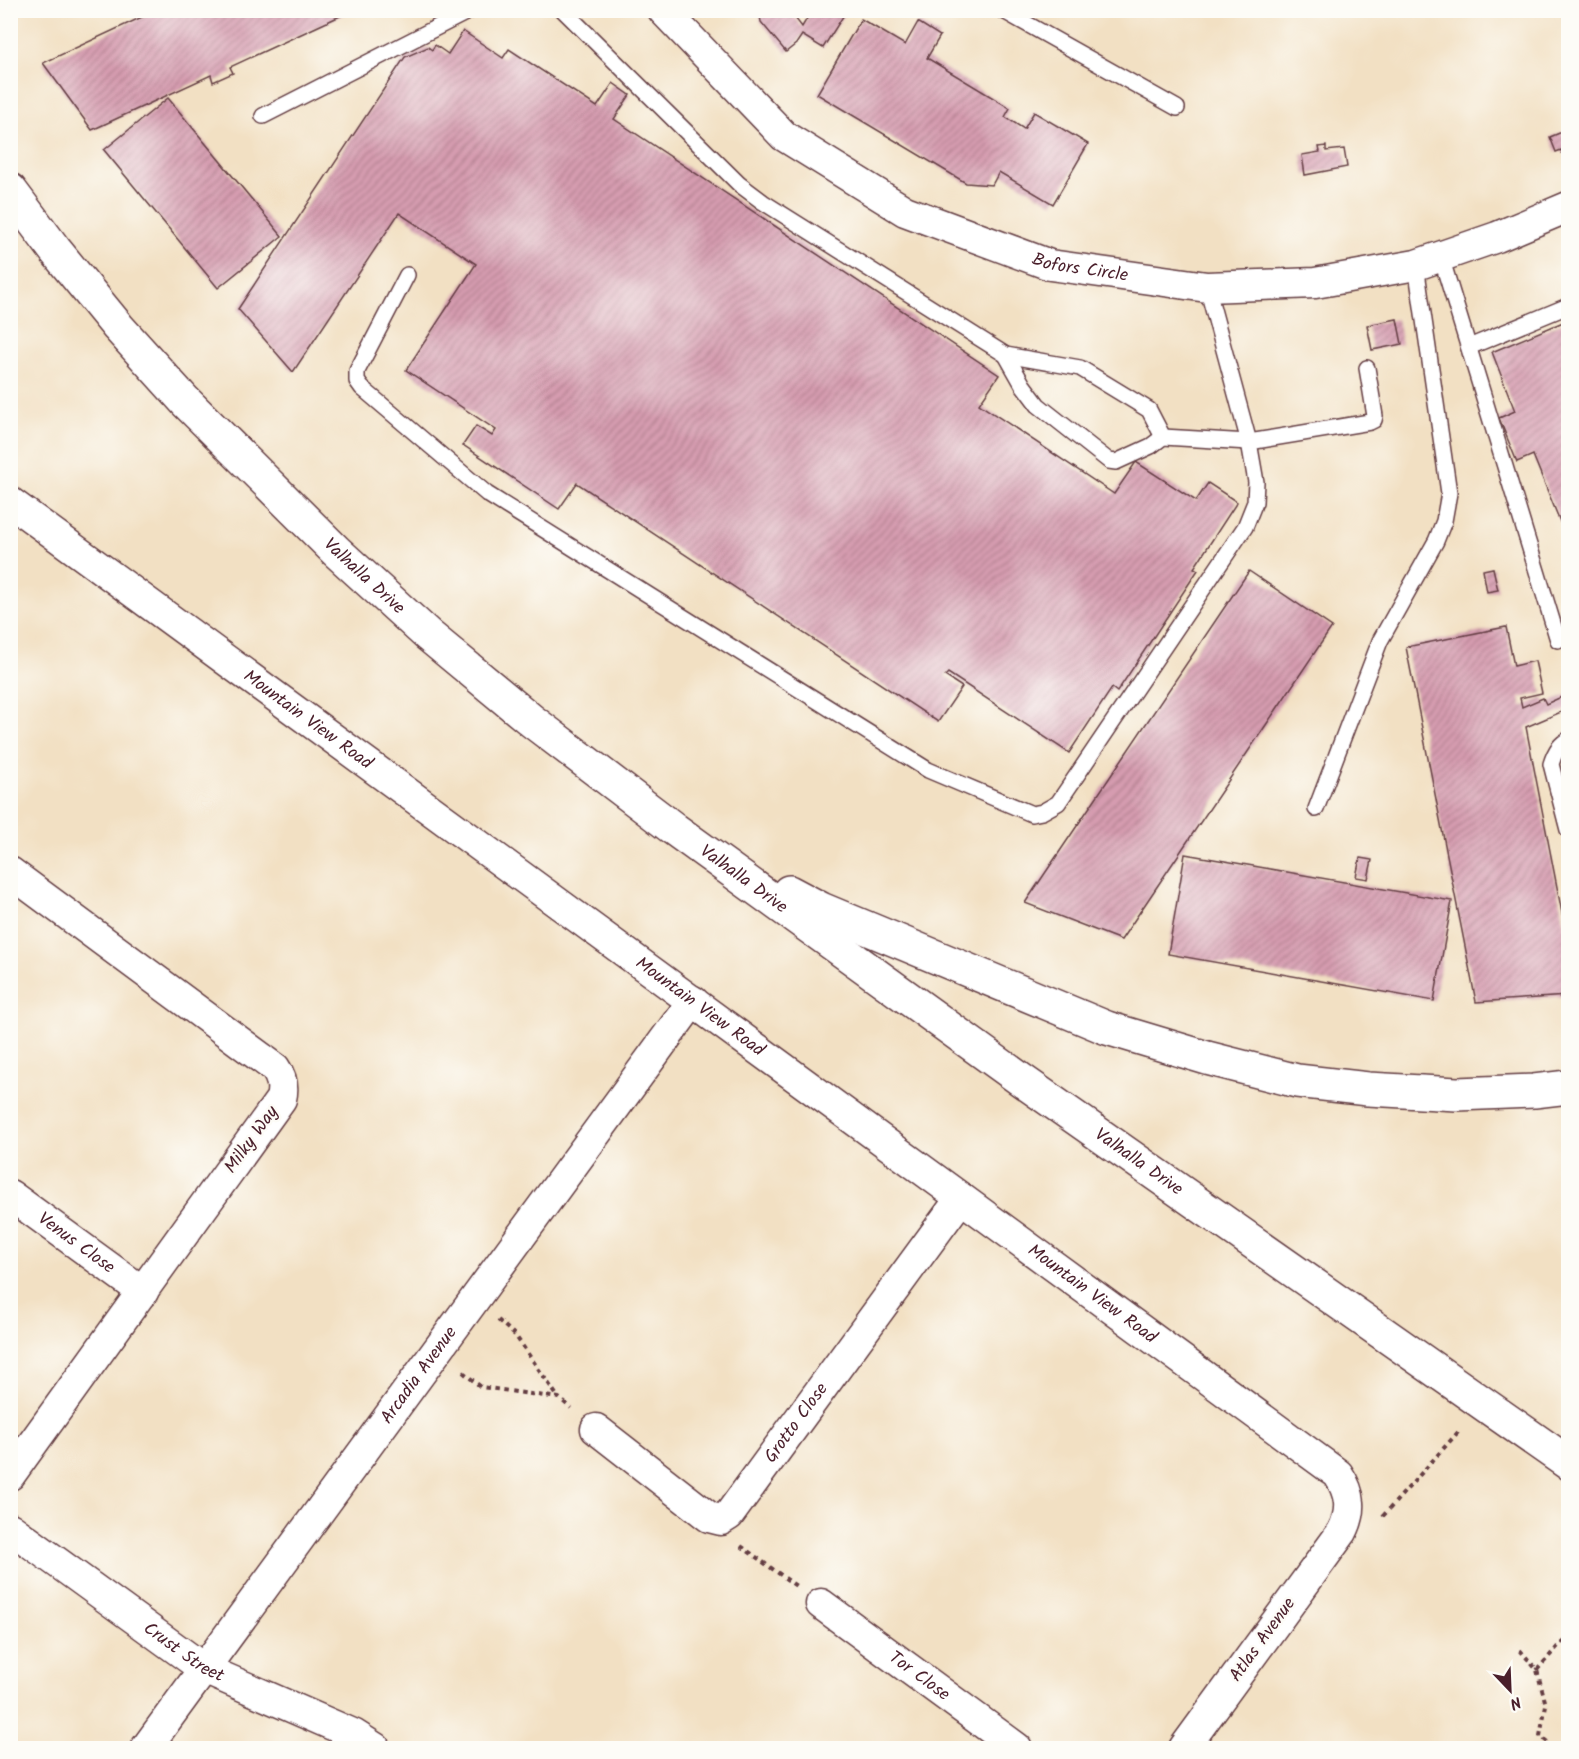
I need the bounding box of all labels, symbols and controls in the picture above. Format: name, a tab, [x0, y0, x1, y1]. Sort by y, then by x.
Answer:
street label: Bofors Circle	[1028, 245, 1130, 290]
street label: Valhalla Drive	[316, 531, 412, 622]
street label: Mountain View Road	[237, 663, 380, 778]
street label: Valhalla Drive	[694, 837, 794, 921]
street label: Mountain View Road	[629, 950, 772, 1065]
street label: Milky Way	[217, 1099, 287, 1180]
street label: Valhalla Drive	[1088, 1121, 1189, 1204]
street label: Venus Close	[31, 1205, 121, 1282]
street label: Mountain View Road	[1021, 1237, 1164, 1352]
street label: Arcadia Avenue	[373, 1320, 465, 1430]
street label: Grotto Close	[757, 1377, 836, 1469]
street label: Atlas Avenue	[1222, 1592, 1304, 1688]
street label: Crust Street	[137, 1615, 230, 1691]
street label: Tor Close	[882, 1644, 956, 1709]
north arrow	[1480, 1660, 1540, 1720]
text: N	[1506, 1689, 1525, 1716]

